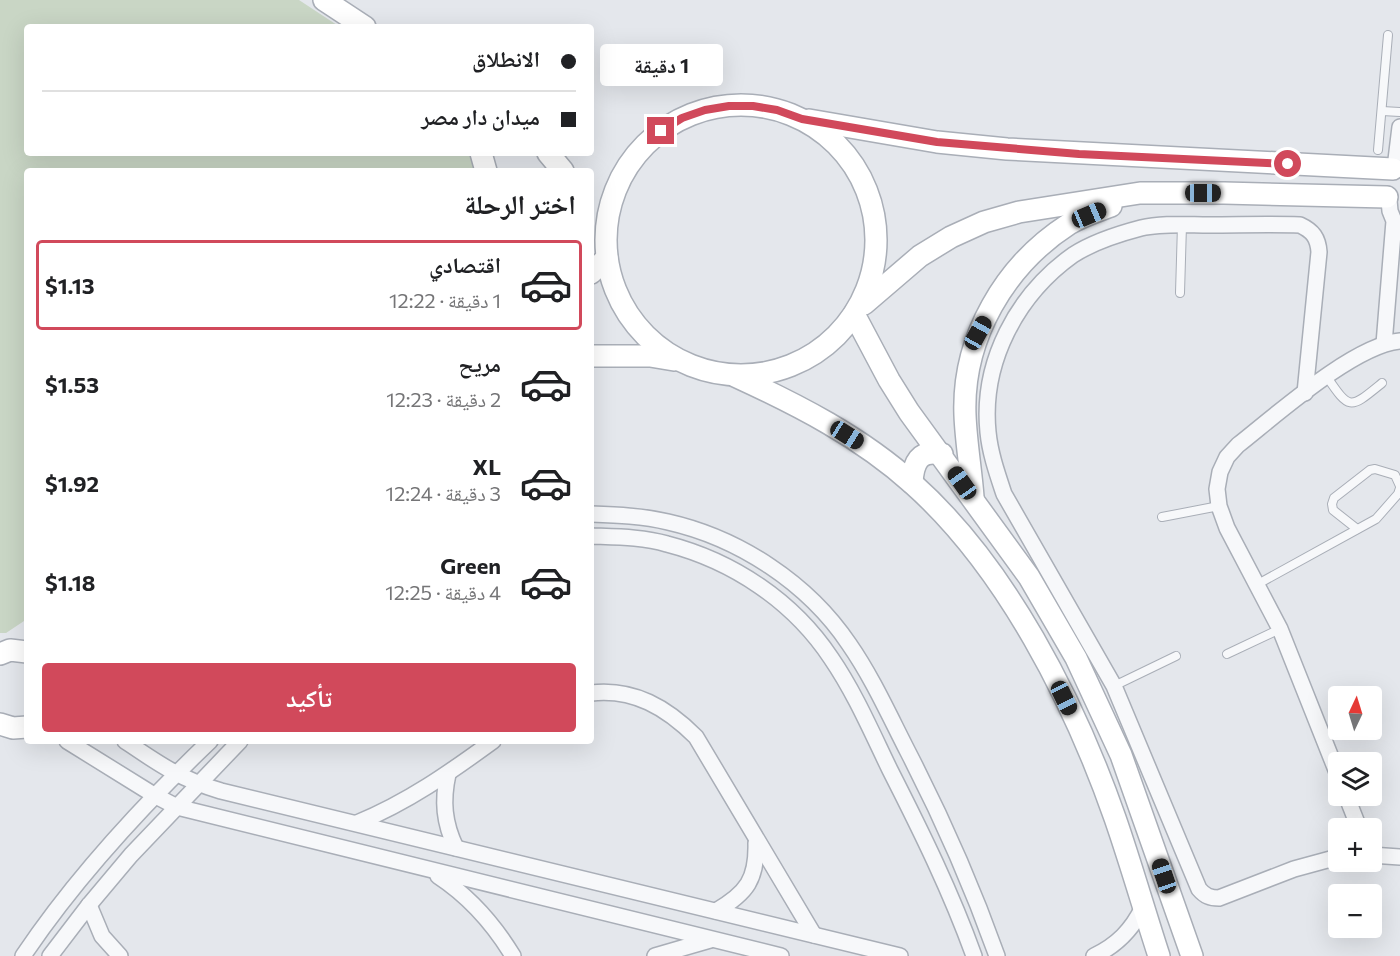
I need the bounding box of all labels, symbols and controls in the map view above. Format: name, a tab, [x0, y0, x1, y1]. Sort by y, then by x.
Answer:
callout: 1 دقيقة	[600, 44, 722, 86]
text: الانطلاق	[472, 45, 540, 72]
text: 1 دقيقة	[634, 53, 689, 77]
text: ميدان دار مصر	[421, 103, 540, 130]
route end	[647, 117, 674, 144]
route start	[1274, 150, 1301, 177]
car	[1185, 184, 1221, 202]
text: اختر الرحلة	[464, 187, 576, 220]
car	[1069, 200, 1109, 230]
text: اقتصادي	[429, 251, 501, 278]
icon: car	[519, 258, 573, 312]
text: $1.13	[45, 272, 95, 299]
text: 1 دقيقة · 12:22	[389, 288, 501, 312]
car	[961, 313, 995, 353]
text: مريح	[458, 350, 501, 377]
icon: car	[519, 357, 573, 411]
text: $1.53	[45, 371, 99, 398]
text: 2 دقيقة · 12:23	[386, 387, 501, 411]
car	[827, 418, 867, 452]
text: XL	[473, 453, 501, 480]
icon: car	[519, 456, 573, 510]
car	[944, 463, 980, 503]
text: $1.92	[45, 470, 99, 497]
text: 3 دقيقة · 12:24	[386, 481, 501, 505]
text: Green	[440, 552, 501, 579]
icon: car	[519, 555, 573, 609]
text: $1.18	[45, 569, 95, 596]
text: 4 دقيقة · 12:25	[385, 580, 501, 604]
button: تأكيد	[42, 663, 576, 732]
car	[1048, 678, 1080, 718]
north arrow	[1328, 686, 1382, 740]
map controls	[1328, 686, 1382, 938]
button: layers	[1328, 752, 1382, 806]
button: +	[1328, 818, 1382, 872]
car	[1150, 856, 1178, 896]
button: −	[1328, 884, 1382, 938]

